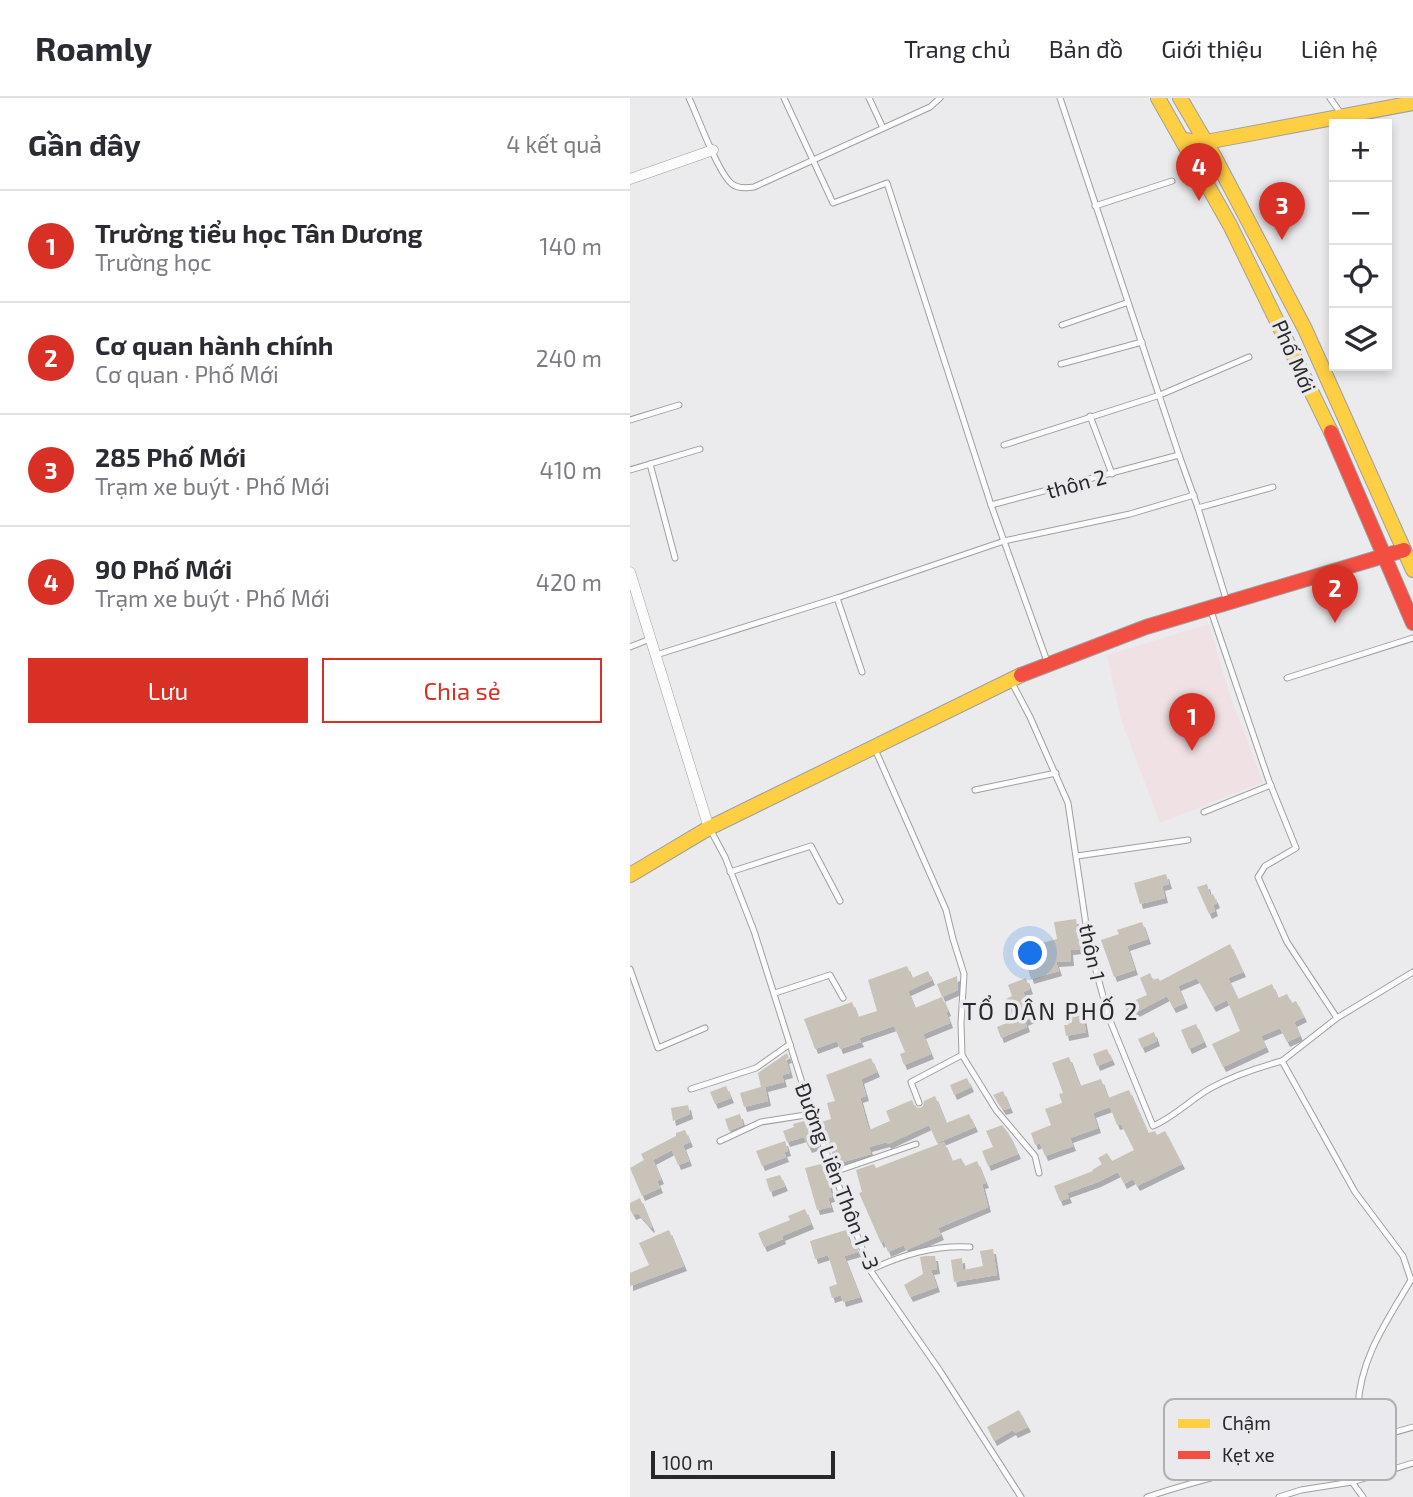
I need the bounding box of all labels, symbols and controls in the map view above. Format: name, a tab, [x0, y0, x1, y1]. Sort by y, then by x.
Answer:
text: Roamly	[35, 28, 152, 68]
text: Trang chủ	[904, 34, 1011, 63]
text: Bản đồ	[1049, 34, 1123, 63]
text: Giới thiệu	[1161, 34, 1263, 63]
text: Liên hệ	[1301, 34, 1378, 63]
map controls	[1329, 119, 1392, 371]
button: +	[1329, 119, 1392, 182]
text: Gần đây	[28, 126, 141, 162]
text: 4 kết quả	[506, 130, 602, 158]
pin: 4	[1176, 143, 1222, 201]
pin: 3	[1259, 182, 1305, 240]
button: −	[1329, 182, 1392, 245]
text: Trường tiểu học Tân Dương	[95, 217, 423, 248]
text: 1	[46, 232, 56, 260]
text: 140 m	[540, 232, 602, 260]
button: locate	[1329, 245, 1392, 308]
text: Trường học	[95, 248, 212, 276]
button: layers	[1329, 308, 1392, 371]
street label: Phố Mới	[1268, 316, 1322, 396]
text: Cơ quan hành chính	[95, 329, 334, 360]
text: 2	[44, 344, 58, 372]
text: 240 m	[536, 344, 602, 372]
text: Cơ quan · Phố Mới	[95, 360, 279, 388]
text: 285 Phố Mới	[95, 441, 246, 472]
text: 3	[44, 456, 58, 484]
text: 410 m	[540, 456, 602, 484]
street label: thôn 2	[1043, 463, 1109, 503]
text: Trạm xe buýt · Phố Mới	[95, 472, 330, 500]
text: 90 Phố Mới	[95, 553, 232, 584]
pin: 2	[1312, 565, 1358, 623]
text: 4	[44, 568, 58, 596]
text: 420 m	[536, 568, 602, 596]
text: Trạm xe buýt · Phố Mới	[95, 584, 330, 612]
button: Lưu	[28, 658, 308, 723]
button: Chia sẻ	[322, 658, 602, 723]
pin: 1	[1169, 693, 1215, 751]
street label: thôn 1	[1075, 921, 1111, 983]
your location	[1013, 936, 1047, 970]
district label: TỔ DÂN PHỐ 2	[962, 995, 1140, 1025]
street label: Đường Liên Thôn 1 -3	[791, 1079, 885, 1273]
legend	[1164, 1399, 1396, 1480]
text: Chậm	[1222, 1411, 1271, 1434]
text: Kẹt xe	[1222, 1443, 1275, 1466]
scale bar	[651, 1448, 835, 1480]
text: 100 m	[662, 1451, 713, 1474]

